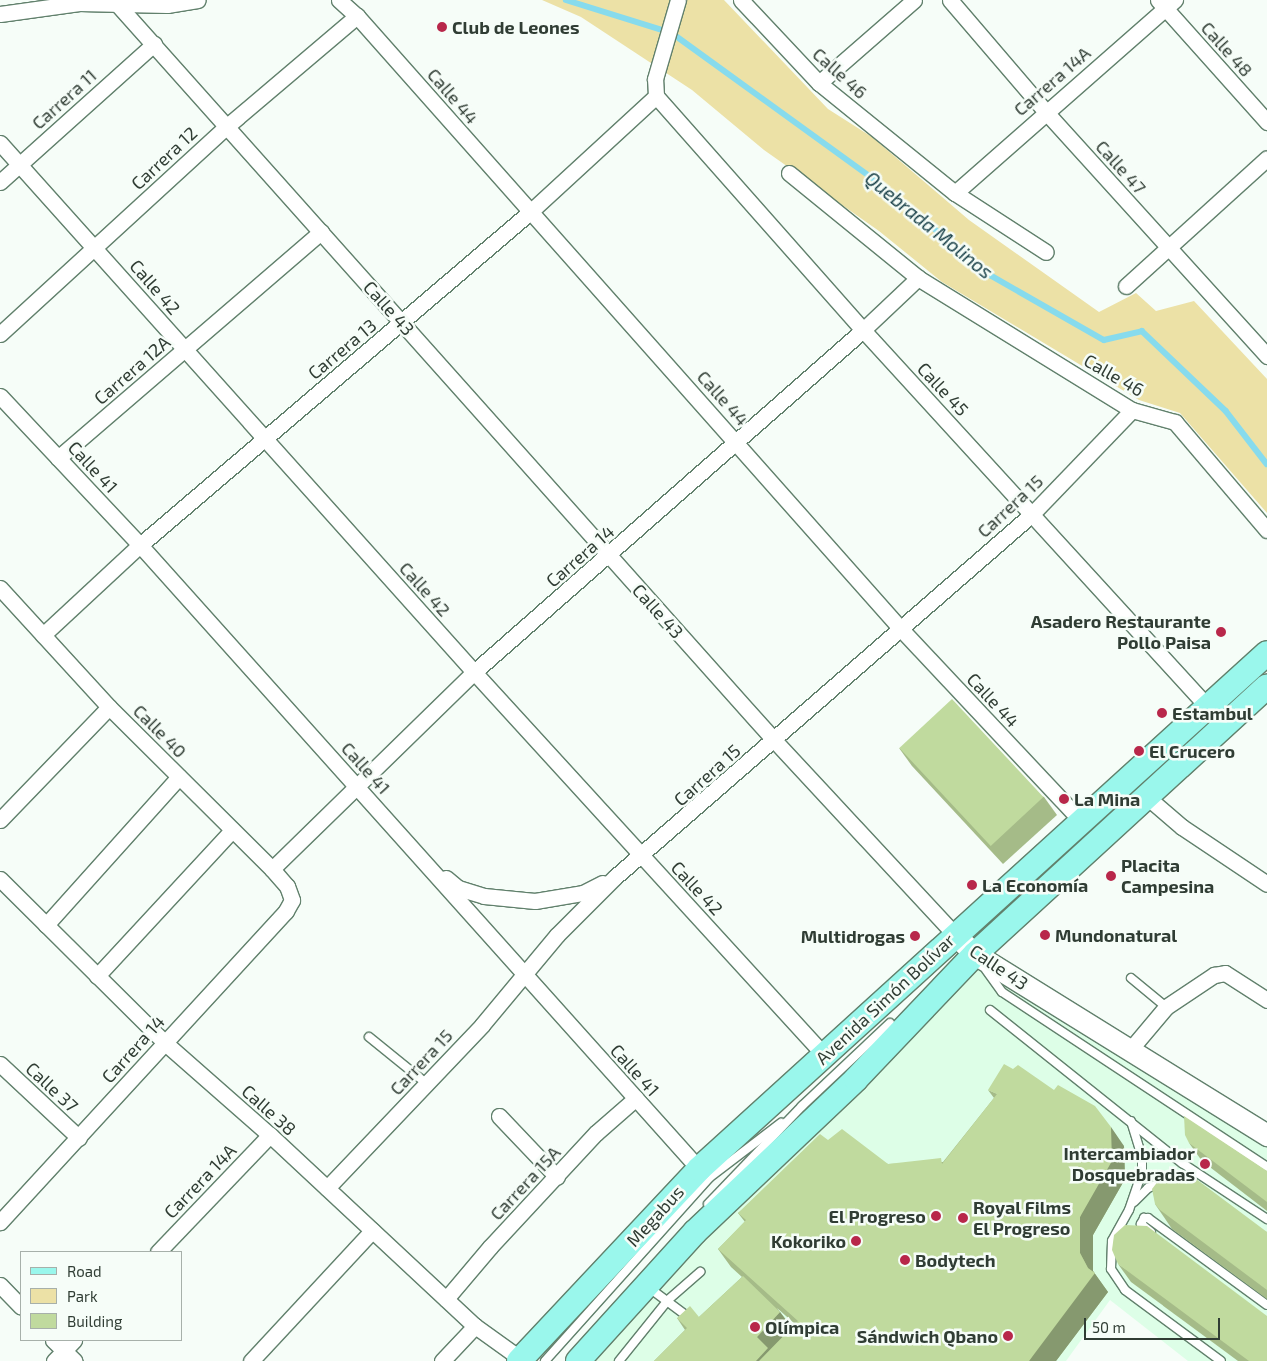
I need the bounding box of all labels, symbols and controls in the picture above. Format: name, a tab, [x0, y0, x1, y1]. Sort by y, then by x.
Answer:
place label: Club de Leones	[452, 16, 579, 38]
street label: Calle 48	[1197, 17, 1257, 81]
marker: Club de Leones	[436, 21, 448, 33]
street label: Carrera 14A	[1009, 42, 1095, 120]
street label: Calle 46	[808, 43, 872, 103]
street label: Carrera 11	[27, 64, 101, 134]
street label: Calle 44	[423, 64, 483, 128]
street label: Carrera 12	[127, 122, 201, 194]
street label: Calle 47	[1091, 136, 1151, 198]
water label: Quebrada Molinos	[861, 167, 997, 283]
street label: Calle 42	[125, 255, 185, 319]
street label: Calle 43	[359, 276, 419, 340]
street label: Carrera 13	[304, 314, 380, 384]
street label: Carrera 12A	[90, 331, 174, 409]
street label: Calle 46	[1080, 349, 1148, 401]
street label: Calle 45	[913, 358, 973, 420]
street label: Calle 44	[693, 366, 753, 430]
street label: Calle 41	[64, 437, 122, 497]
street label: Carrera 15	[973, 470, 1047, 542]
street label: Carrera 14	[541, 521, 619, 591]
street label: Calle 42	[395, 557, 455, 621]
street label: Calle 43	[628, 579, 688, 643]
place label: Asadero Restaurante Pollo Paisa	[1031, 611, 1211, 654]
marker: Asadero Restaurante Pollo Paisa	[1215, 626, 1227, 638]
street label: Calle 44	[962, 668, 1024, 732]
street label: Calle 40	[129, 700, 191, 762]
place label: Estambul	[1172, 702, 1253, 724]
marker: Estambul	[1156, 707, 1168, 719]
street label: Calle 41	[337, 737, 395, 799]
street label: Carrera 15	[669, 740, 745, 810]
place label: El Crucero	[1149, 740, 1235, 762]
marker: El Crucero	[1133, 745, 1145, 757]
place label: La Mina	[1074, 788, 1140, 810]
marker: La Mina	[1058, 793, 1070, 805]
place label: Placita Campesina	[1121, 855, 1214, 898]
street label: Calle 42	[667, 857, 727, 919]
marker: Placita Campesina	[1105, 870, 1117, 882]
place label: La Economía	[982, 874, 1088, 896]
marker: La Economía	[966, 879, 978, 891]
place label: Mundonatural	[1055, 924, 1177, 946]
place label: Multidrogas	[801, 925, 905, 947]
street label: Avenida Simón Bolívar	[811, 929, 959, 1069]
marker: Mundonatural	[1039, 929, 1051, 941]
marker: Multidrogas	[909, 930, 921, 942]
street label: Calle 43	[966, 940, 1032, 994]
street label: Carrera 14	[97, 1011, 169, 1087]
street label: Carrera 15	[385, 1025, 457, 1099]
street label: Calle 41	[606, 1039, 664, 1101]
street label: Calle 37	[21, 1057, 83, 1117]
street label: Calle 38	[237, 1080, 301, 1140]
street label: Carrera 14A	[159, 1139, 241, 1223]
street label: Carrera 15A	[485, 1142, 565, 1224]
place label: Intercambiador Dosquebradas	[1064, 1143, 1195, 1186]
marker: Intercambiador Dosquebradas	[1199, 1158, 1211, 1170]
street label: Megabus	[622, 1181, 688, 1251]
place label: Royal Films El Progreso	[973, 1197, 1071, 1240]
place label: El Progreso	[828, 1205, 926, 1227]
marker: El Progreso	[930, 1210, 942, 1222]
marker: Royal Films El Progreso	[957, 1212, 969, 1224]
place label: Kokoriko	[771, 1230, 846, 1252]
marker: Kokoriko	[850, 1235, 862, 1247]
place label: Bodytech	[915, 1249, 996, 1271]
legend	[20, 1251, 182, 1341]
marker: Bodytech	[899, 1254, 911, 1266]
text: Road	[67, 1262, 102, 1280]
text: Park	[67, 1287, 98, 1305]
scale bar	[1087, 1308, 1223, 1340]
text: Building	[67, 1312, 122, 1330]
place label: Olímpica	[765, 1316, 839, 1338]
text: 50 m	[1092, 1318, 1126, 1336]
marker: Olímpica	[749, 1321, 761, 1333]
place label: Sándwich Qbano	[857, 1325, 998, 1347]
marker: Sándwich Qbano	[1002, 1330, 1014, 1342]

